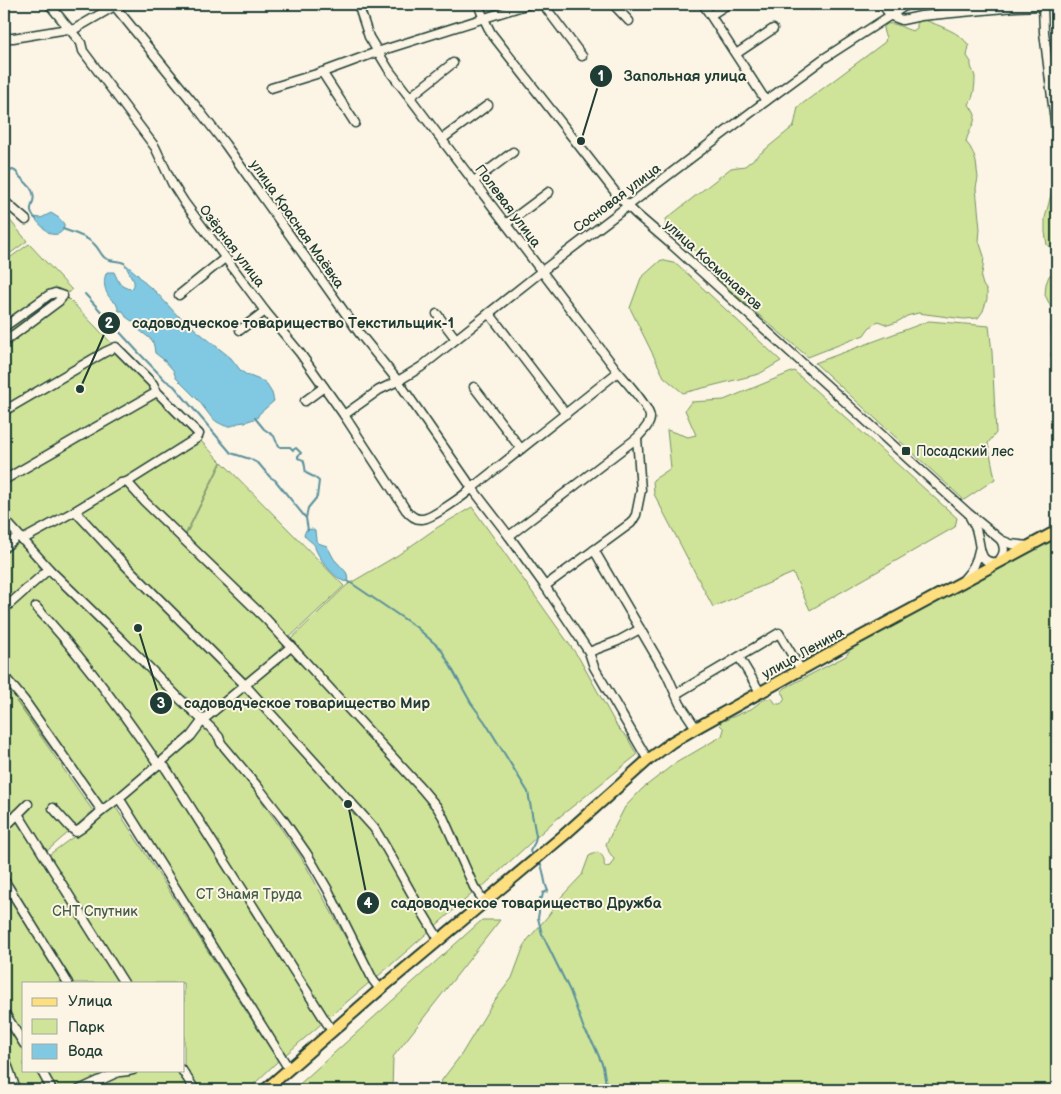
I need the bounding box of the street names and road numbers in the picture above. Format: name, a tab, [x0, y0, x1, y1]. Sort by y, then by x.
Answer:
street label: улица Красная Маёвка	[246, 157, 348, 292]
street label: Сосновая улица	[570, 159, 665, 236]
street label: Полевая улица	[471, 161, 545, 251]
street label: Озёрная улица	[195, 201, 269, 291]
street label: улица Космонавтов	[660, 216, 766, 314]
street label: улица Ленина	[759, 623, 848, 683]

